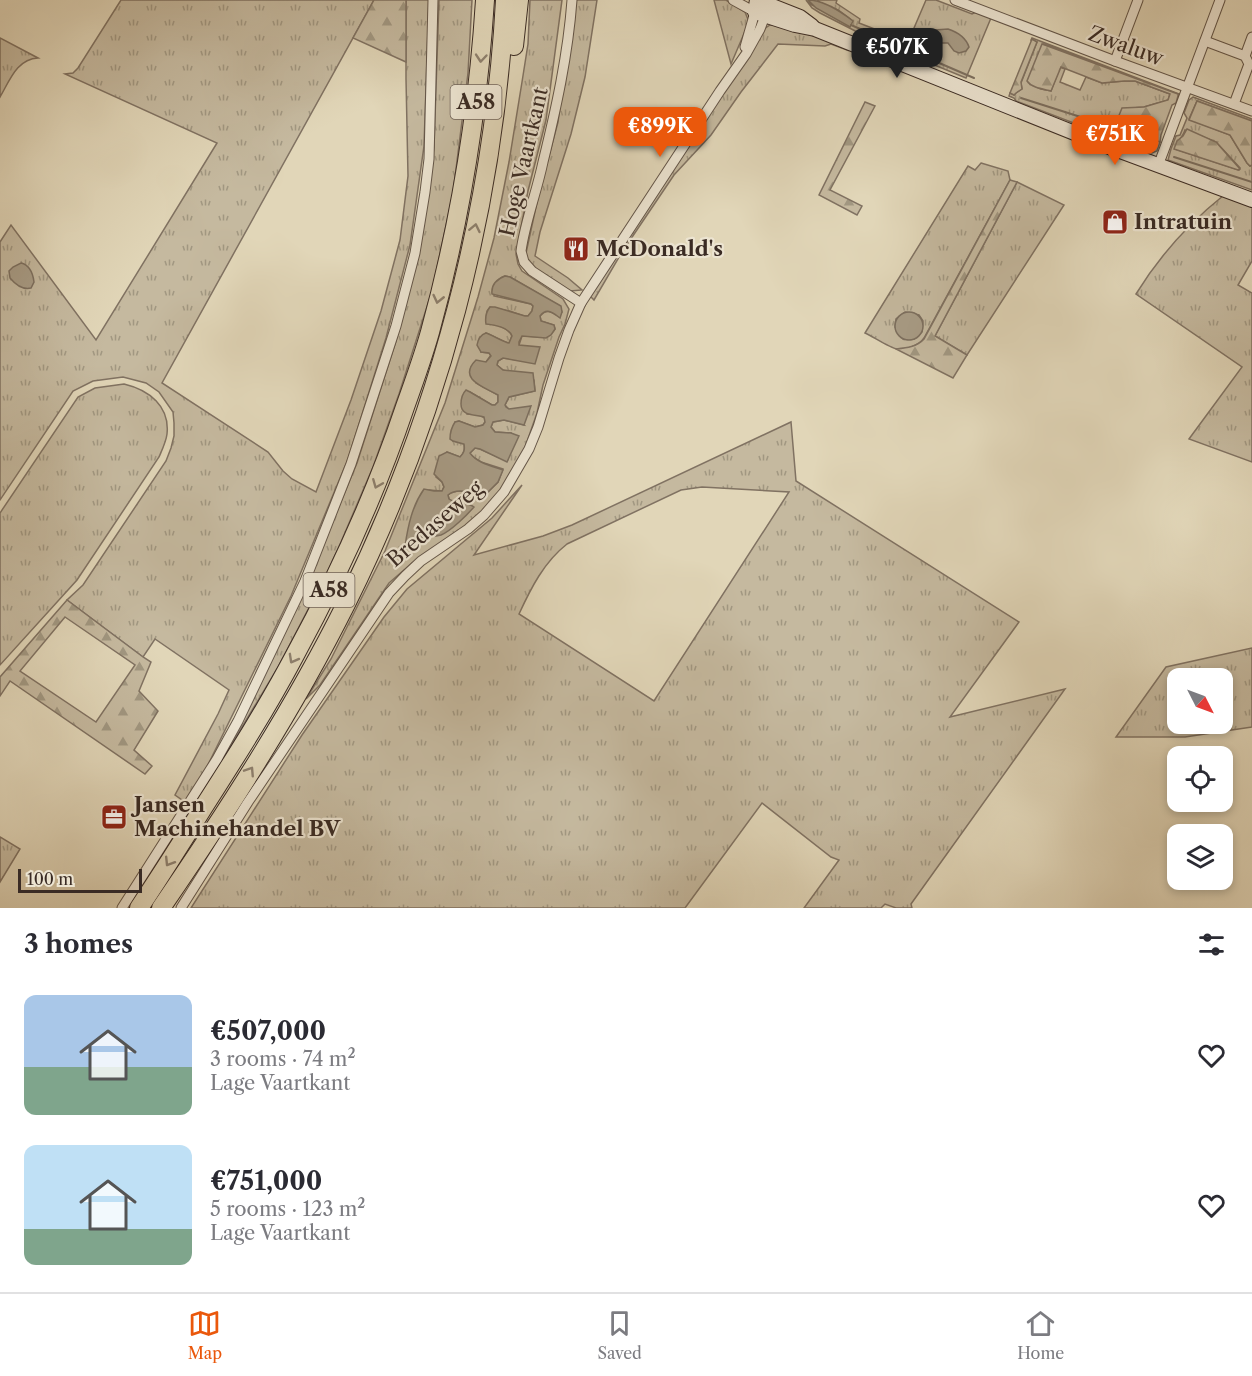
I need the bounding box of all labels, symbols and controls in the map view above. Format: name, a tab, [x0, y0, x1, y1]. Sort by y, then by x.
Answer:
street label: Zwaluw	[1085, 21, 1168, 71]
pin: €507K	[855, 28, 939, 79]
text: €507K	[866, 35, 928, 59]
one-way arrow	[475, 54, 488, 63]
street label: Hoge Vaartkant	[494, 84, 553, 239]
road number: A58	[450, 85, 502, 119]
pin: €899K	[618, 107, 702, 158]
text: €899K	[628, 114, 692, 138]
pin: €751K	[1073, 115, 1157, 166]
text: €751K	[1086, 122, 1144, 146]
shop icon: Intratuin	[1100, 207, 1130, 237]
place label: Intratuin	[1134, 209, 1233, 234]
one-way arrow	[468, 223, 481, 233]
restaurant icon: McDonald's	[561, 234, 591, 264]
place label: McDonald's	[596, 236, 723, 261]
one-way arrow	[432, 293, 445, 303]
street label: Bredaseweg	[382, 475, 488, 572]
one-way arrow	[372, 477, 384, 488]
road number: A58	[304, 573, 354, 607]
one-way arrow	[289, 653, 300, 664]
north arrow	[1167, 668, 1233, 734]
map controls	[1167, 668, 1233, 890]
button: locate	[1167, 746, 1233, 812]
one-way arrow	[243, 767, 254, 778]
place label: Jansen Machinehandel BV	[130, 792, 341, 841]
office icon: Jansen Machinehandel BV	[99, 802, 129, 832]
button: layers	[1167, 824, 1233, 890]
one-way arrow	[165, 856, 177, 866]
scale bar	[18, 866, 142, 894]
text: 100 m	[27, 869, 73, 889]
text: 3 homes	[24, 928, 133, 960]
icon: filters	[1195, 928, 1228, 961]
text: €507,000	[210, 1015, 326, 1047]
icon: home	[72, 1019, 144, 1091]
icon: heart	[1195, 1039, 1228, 1072]
text: 3 rooms · 74 m²	[210, 1047, 356, 1071]
text: Lage Vaartkant	[210, 1071, 350, 1095]
text: €751,000	[210, 1165, 322, 1197]
icon: home	[72, 1169, 144, 1241]
icon: heart	[1195, 1189, 1228, 1222]
text: 5 rooms · 123 m²	[210, 1197, 366, 1221]
text: Lage Vaartkant	[210, 1221, 350, 1245]
tab: Map	[188, 1307, 222, 1363]
tab: Saved	[597, 1307, 642, 1363]
tab: Home	[1017, 1307, 1064, 1363]

